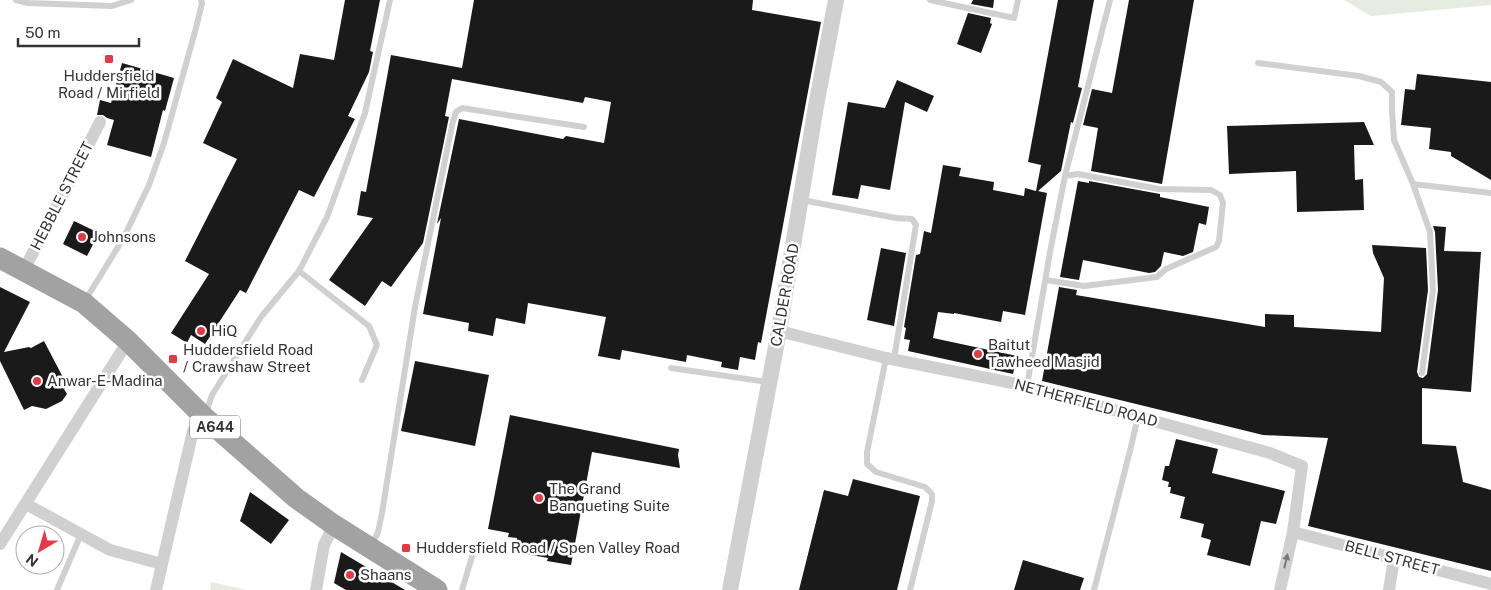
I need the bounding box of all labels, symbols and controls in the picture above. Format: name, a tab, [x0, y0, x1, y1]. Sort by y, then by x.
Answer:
scale bar	[18, 15, 139, 47]
text: 50 m	[25, 24, 60, 41]
marker: Huddersfield Road / Mirfield	[103, 53, 115, 65]
place label: Huddersfield Road / Mirfield	[58, 67, 160, 101]
street label: HEBBLE STREET	[27, 139, 96, 253]
place label: Johnsons	[92, 228, 156, 245]
marker: Johnsons	[76, 231, 88, 243]
street label: CALDER ROAD	[767, 242, 802, 348]
place label: HiQ	[211, 322, 237, 339]
marker: HiQ	[195, 325, 207, 337]
place label: Baitut Tawheed Masjid	[988, 336, 1100, 370]
place label: Huddersfield Road / Crawshaw Street	[183, 341, 313, 375]
marker: Baitut Tawheed Masjid	[972, 348, 984, 360]
marker: Huddersfield Road / Crawshaw Street	[167, 353, 179, 365]
place label: Anwar-E-Madina	[47, 372, 163, 389]
marker: Anwar-E-Madina	[31, 375, 43, 387]
street label: NETHERFIELD ROAD	[1013, 375, 1160, 430]
road number: A644	[190, 416, 240, 438]
place label: The Grand Banqueting Suite	[549, 480, 670, 514]
marker: The Grand Banqueting Suite	[533, 492, 545, 504]
north arrow	[15, 525, 65, 575]
street label: BELL STREET	[1343, 537, 1441, 578]
place label: Huddersfield Road / Spen Valley Road	[416, 539, 680, 556]
marker: Huddersfield Road / Spen Valley Road	[400, 542, 412, 554]
text: N	[23, 551, 41, 570]
one-way arrow	[1282, 553, 1290, 569]
place label: Shaans	[360, 566, 411, 583]
marker: Shaans	[344, 569, 356, 581]

